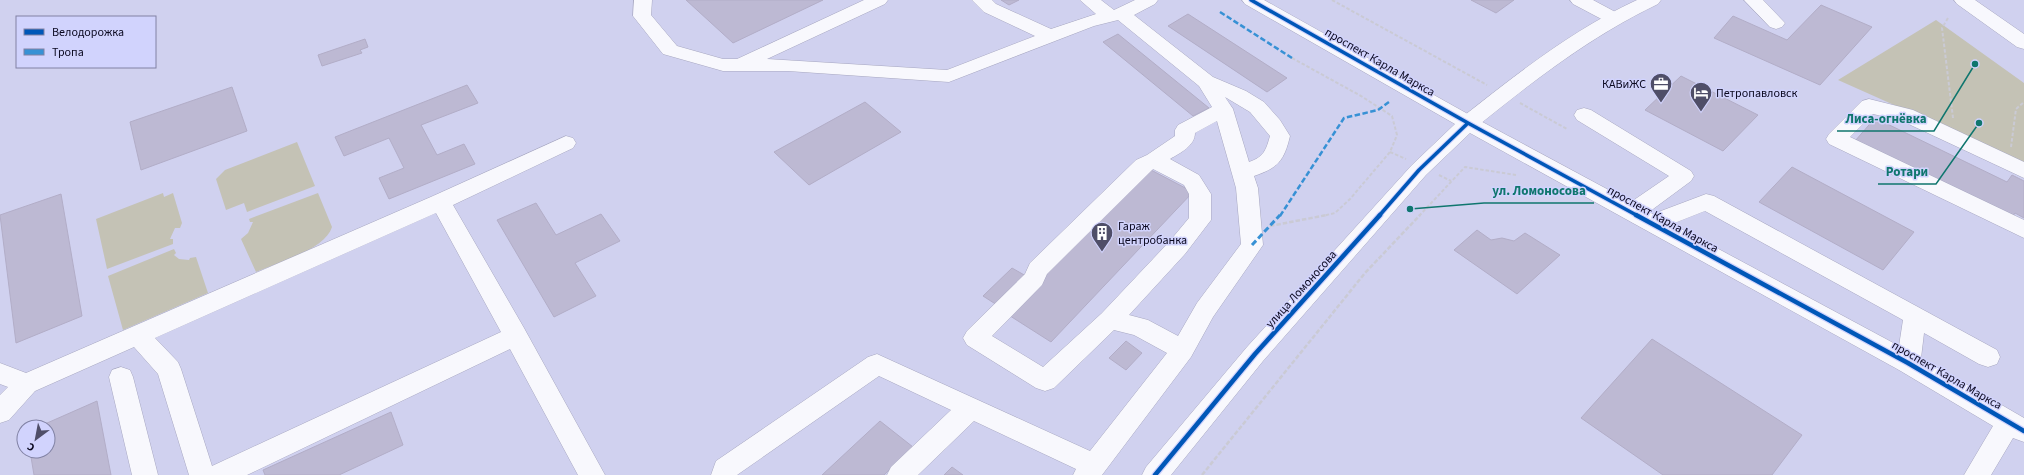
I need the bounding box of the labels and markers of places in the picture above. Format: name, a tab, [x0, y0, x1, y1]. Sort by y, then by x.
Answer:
office icon: КАВиЖС	[1648, 71, 1674, 104]
place label: КАВиЖС	[1602, 76, 1646, 93]
hotel icon: Петропавловск	[1688, 80, 1714, 113]
place label: Петропавловск	[1716, 85, 1797, 102]
callout: Лиса-огнёвка	[1837, 106, 1934, 131]
callout: Ротари	[1878, 159, 1936, 184]
callout: ул. Ломоносова	[1484, 178, 1594, 203]
place label: Гараж центробанка	[1118, 218, 1187, 249]
building icon: Гараж центробанка	[1089, 220, 1115, 253]

